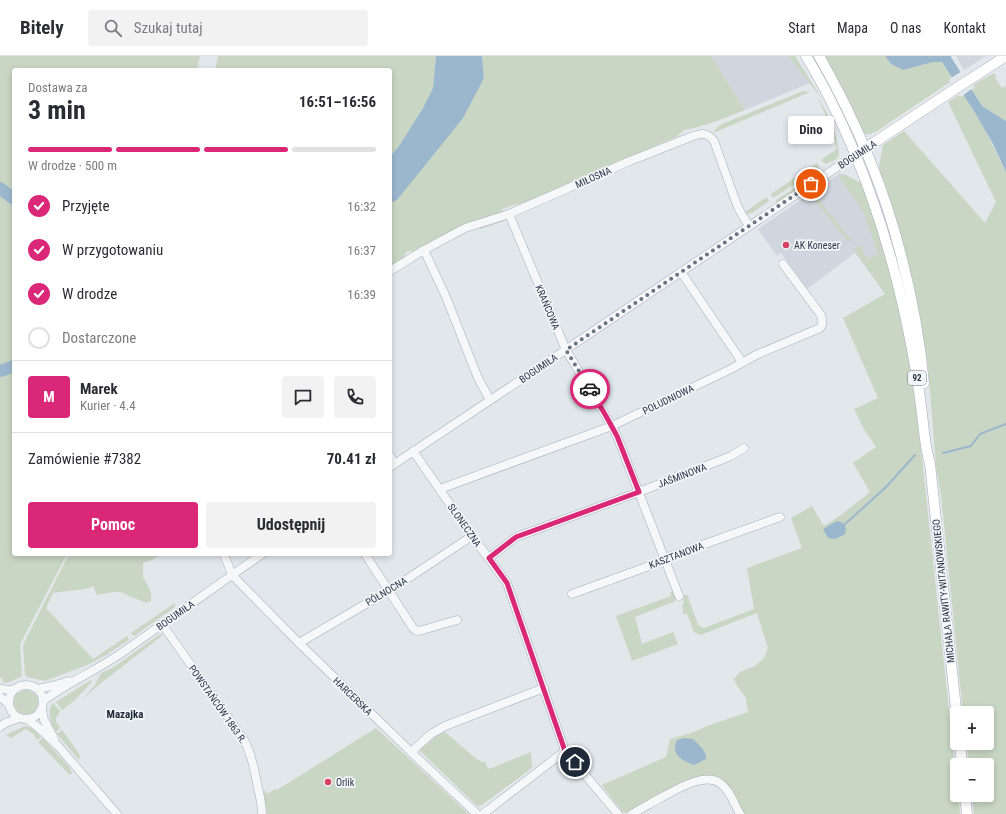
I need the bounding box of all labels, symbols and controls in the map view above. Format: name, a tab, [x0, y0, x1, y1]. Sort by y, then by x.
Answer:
search box	[88, 10, 368, 46]
text: Bitely	[20, 16, 64, 39]
icon: search	[102, 17, 124, 39]
text: Szukaj tutaj	[134, 19, 203, 37]
text: Start	[788, 20, 815, 36]
text: Mapa	[837, 20, 868, 36]
text: O nas	[890, 20, 921, 36]
text: Kontakt	[943, 20, 986, 36]
text: Dostawa za	[28, 80, 88, 95]
text: 16:51–16:56	[299, 93, 376, 111]
text: 3 min	[28, 95, 86, 125]
callout: Dino	[788, 116, 834, 144]
text: Dino	[799, 122, 823, 137]
street label: BOGUMIŁA	[836, 138, 879, 171]
text: W drodze · 500 m	[28, 158, 117, 173]
street label: MIŁOSNA	[574, 165, 613, 190]
pin	[794, 167, 828, 201]
icon: bag	[800, 173, 822, 195]
icon: check	[28, 195, 50, 217]
text: Przyjęte	[62, 197, 110, 215]
text: 16:32	[347, 199, 376, 214]
icon: check	[28, 239, 50, 261]
marker: AK Koneser	[781, 240, 791, 250]
place label: AK Koneser	[794, 240, 840, 251]
text: W przygotowaniu	[62, 241, 163, 259]
text: 16:37	[347, 243, 376, 258]
icon: check	[28, 283, 50, 305]
street label: KRAŃCOWA	[533, 283, 563, 331]
text: W drodze	[62, 285, 117, 303]
text: 16:39	[347, 287, 376, 302]
text: Dostarczone	[62, 329, 136, 347]
street label: BOGUMIŁA	[517, 352, 560, 385]
courier	[570, 369, 610, 409]
road number: 92	[908, 371, 926, 385]
button: chat	[282, 376, 324, 418]
button: phone	[334, 376, 376, 418]
icon: car	[579, 378, 601, 400]
text: Marek	[80, 380, 118, 398]
street label: POŁUDNIOWA	[641, 382, 696, 417]
text: M	[43, 388, 55, 406]
text: Kurier · 4.4	[80, 398, 136, 413]
text: Zamówienie #7382	[28, 450, 141, 468]
text: 70.41 zł	[327, 450, 376, 468]
street label: JAŚMINOWA	[656, 460, 708, 490]
button: Pomoc	[28, 502, 198, 548]
button: Udostępnij	[206, 502, 376, 548]
street label: SŁONECZNA	[446, 502, 484, 549]
street label: MICHAŁA RAWITY-WITANOWSKIEGO	[930, 519, 957, 663]
street label: KASZTANOWA	[647, 540, 705, 571]
street label: PÓŁNOCNA	[363, 574, 409, 608]
street label: BOGUMIŁA	[154, 598, 196, 632]
street label: POWSTAŃCÓW 1863 R.	[186, 663, 250, 745]
street label: HARCERSKA	[331, 675, 375, 718]
map controls	[950, 706, 994, 802]
button: +	[950, 706, 994, 750]
district label: Mazajka	[107, 708, 143, 721]
pin	[558, 745, 592, 779]
icon: home	[564, 751, 586, 773]
button: −	[950, 758, 994, 802]
marker: Orlik	[323, 777, 333, 787]
place label: Orlik	[336, 777, 355, 788]

